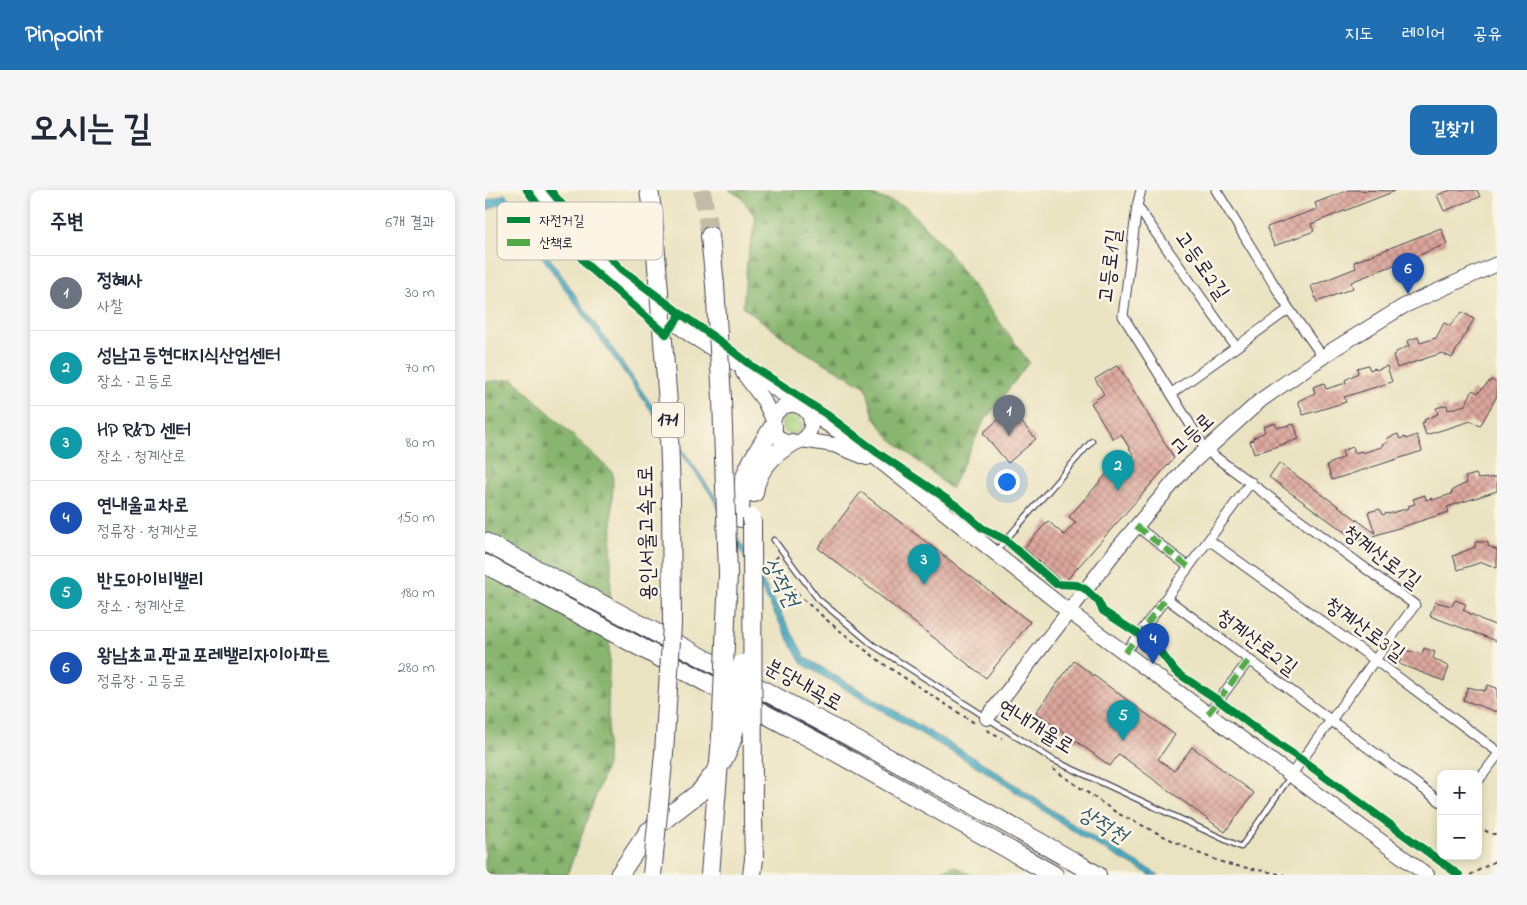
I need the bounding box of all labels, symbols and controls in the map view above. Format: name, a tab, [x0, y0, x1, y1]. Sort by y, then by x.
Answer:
text: Pinpoint	[25, 18, 103, 53]
text: 지도	[1345, 22, 1374, 48]
text: 레이어	[1402, 22, 1445, 48]
text: 공유	[1473, 22, 1502, 48]
text: 오시는 길	[30, 105, 151, 156]
button: 길찾기	[1410, 105, 1497, 155]
legend	[497, 202, 663, 260]
text: 주변	[50, 208, 84, 238]
text: 6개 결과	[385, 211, 435, 235]
text: 자전거길	[539, 211, 585, 232]
street label: 고등로2길	[1166, 225, 1236, 307]
street label: 고등로1길	[1092, 227, 1130, 305]
text: 산책로	[539, 233, 573, 254]
pin: 6	[1392, 253, 1424, 294]
text: 정혜사	[97, 268, 143, 295]
text: 1	[63, 281, 69, 305]
text: 30 m	[405, 281, 435, 305]
text: 사찰	[97, 295, 123, 319]
text: 성남고등현대지식산업센터	[97, 343, 280, 370]
text: 2	[62, 356, 70, 380]
text: 70 m	[405, 356, 435, 380]
text: 장소 · 고등로	[97, 370, 173, 394]
pin: 1	[993, 395, 1025, 436]
road number: 171	[652, 402, 684, 438]
street label: 고등로	[1164, 407, 1222, 463]
text: HP R&D 센터	[97, 418, 191, 445]
text: 3	[63, 431, 69, 455]
text: 80 m	[406, 431, 435, 455]
text: 장소 · 청계산로	[97, 445, 186, 469]
pin: 2	[1102, 450, 1134, 491]
street label: 용인서울고속도로	[632, 465, 664, 601]
your location	[994, 469, 1020, 495]
text: 연내울교차로	[97, 493, 189, 520]
text: 4	[63, 506, 69, 530]
text: 150 m	[397, 506, 435, 530]
street label: 청계산로1길	[1336, 519, 1427, 597]
text: 정류장 · 청계산로	[97, 520, 199, 544]
pin: 3	[908, 544, 940, 585]
water label: 상적천	[752, 552, 807, 616]
text: 반도아이비밸리	[97, 568, 204, 595]
text: 5	[61, 581, 71, 605]
text: 180 m	[401, 581, 435, 605]
street label: 청계산로3길	[1317, 590, 1411, 670]
text: 장소 · 청계산로	[97, 595, 186, 619]
street label: 청계산로2길	[1209, 602, 1303, 684]
pin: 4	[1137, 623, 1169, 664]
text: 왕남초교.판교포레밸리자이아파트	[97, 643, 330, 670]
street label: 분당내곡로	[759, 652, 847, 720]
text: 6	[62, 656, 70, 680]
text: 280 m	[398, 656, 435, 680]
text: 정류장 · 고등로	[97, 670, 186, 694]
street label: 연내개울로	[991, 693, 1079, 763]
pin: 5	[1107, 700, 1139, 741]
map controls	[1437, 770, 1482, 860]
button: +	[1437, 770, 1482, 815]
water label: 상적천	[1071, 799, 1135, 855]
button: −	[1437, 815, 1482, 860]

